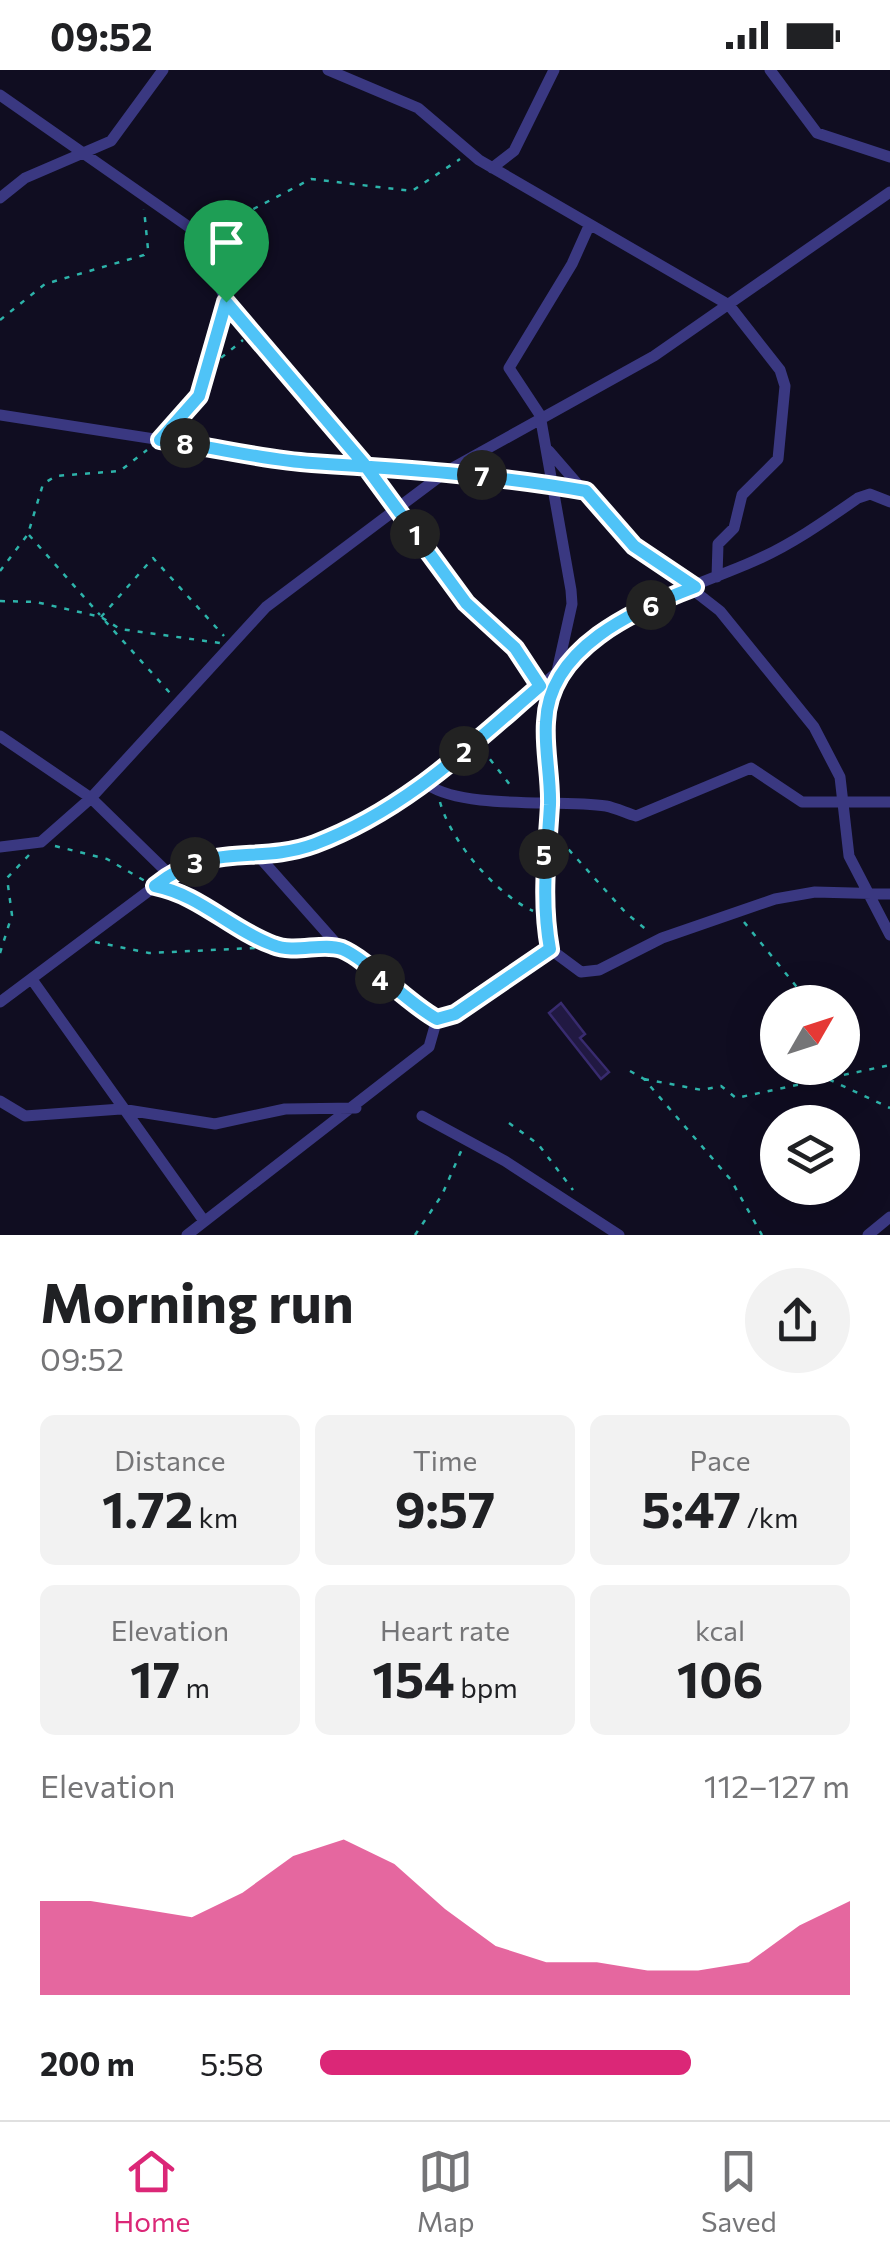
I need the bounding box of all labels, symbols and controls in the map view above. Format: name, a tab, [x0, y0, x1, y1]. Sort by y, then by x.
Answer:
text: 09:52	[50, 12, 153, 59]
pin	[184, 200, 269, 303]
icon: arrive	[199, 215, 254, 270]
pin: 8	[160, 418, 210, 468]
text: 8	[176, 426, 194, 460]
pin: 7	[457, 450, 507, 500]
text: 7	[474, 458, 490, 492]
pin: 1	[390, 509, 440, 559]
text: 1	[409, 517, 421, 551]
pin: 6	[626, 580, 676, 630]
text: 6	[642, 588, 660, 622]
pin: 2	[439, 726, 489, 776]
text: 2	[456, 734, 472, 768]
pin: 5	[519, 829, 569, 879]
pin: 3	[170, 837, 220, 887]
text: 5	[536, 837, 552, 871]
text: 3	[187, 845, 203, 879]
pin: 4	[355, 954, 405, 1004]
text: 4	[371, 962, 389, 996]
north arrow	[760, 985, 860, 1085]
map controls	[760, 985, 860, 1205]
button: layers	[760, 1105, 860, 1205]
text: Morning run	[40, 1267, 354, 1334]
button: share	[745, 1268, 850, 1373]
text: 09:52	[40, 1338, 124, 1378]
text: Distance	[114, 1443, 226, 1477]
text: Time	[413, 1443, 477, 1477]
text: Pace	[690, 1443, 750, 1477]
text: 1.72	[102, 1477, 193, 1538]
text: 9:57	[395, 1477, 495, 1538]
text: 5:47	[642, 1477, 741, 1538]
text: km	[193, 1500, 238, 1534]
text: /km	[741, 1500, 798, 1534]
text: Elevation	[111, 1613, 229, 1647]
text: Heart rate	[380, 1613, 510, 1647]
text: kcal	[695, 1613, 745, 1647]
text: 17	[130, 1647, 180, 1708]
text: 154	[372, 1647, 455, 1708]
text: 106	[677, 1647, 763, 1708]
text: m	[180, 1670, 210, 1704]
text: bpm	[455, 1670, 518, 1704]
text: Elevation	[40, 1765, 175, 1805]
text: 112–127 m	[704, 1765, 850, 1805]
text: 200 m	[40, 2043, 135, 2083]
text: 5:58	[200, 2043, 264, 2083]
tab: Home	[113, 2144, 190, 2238]
tab: Map	[417, 2144, 475, 2238]
tab: Saved	[701, 2144, 777, 2238]

